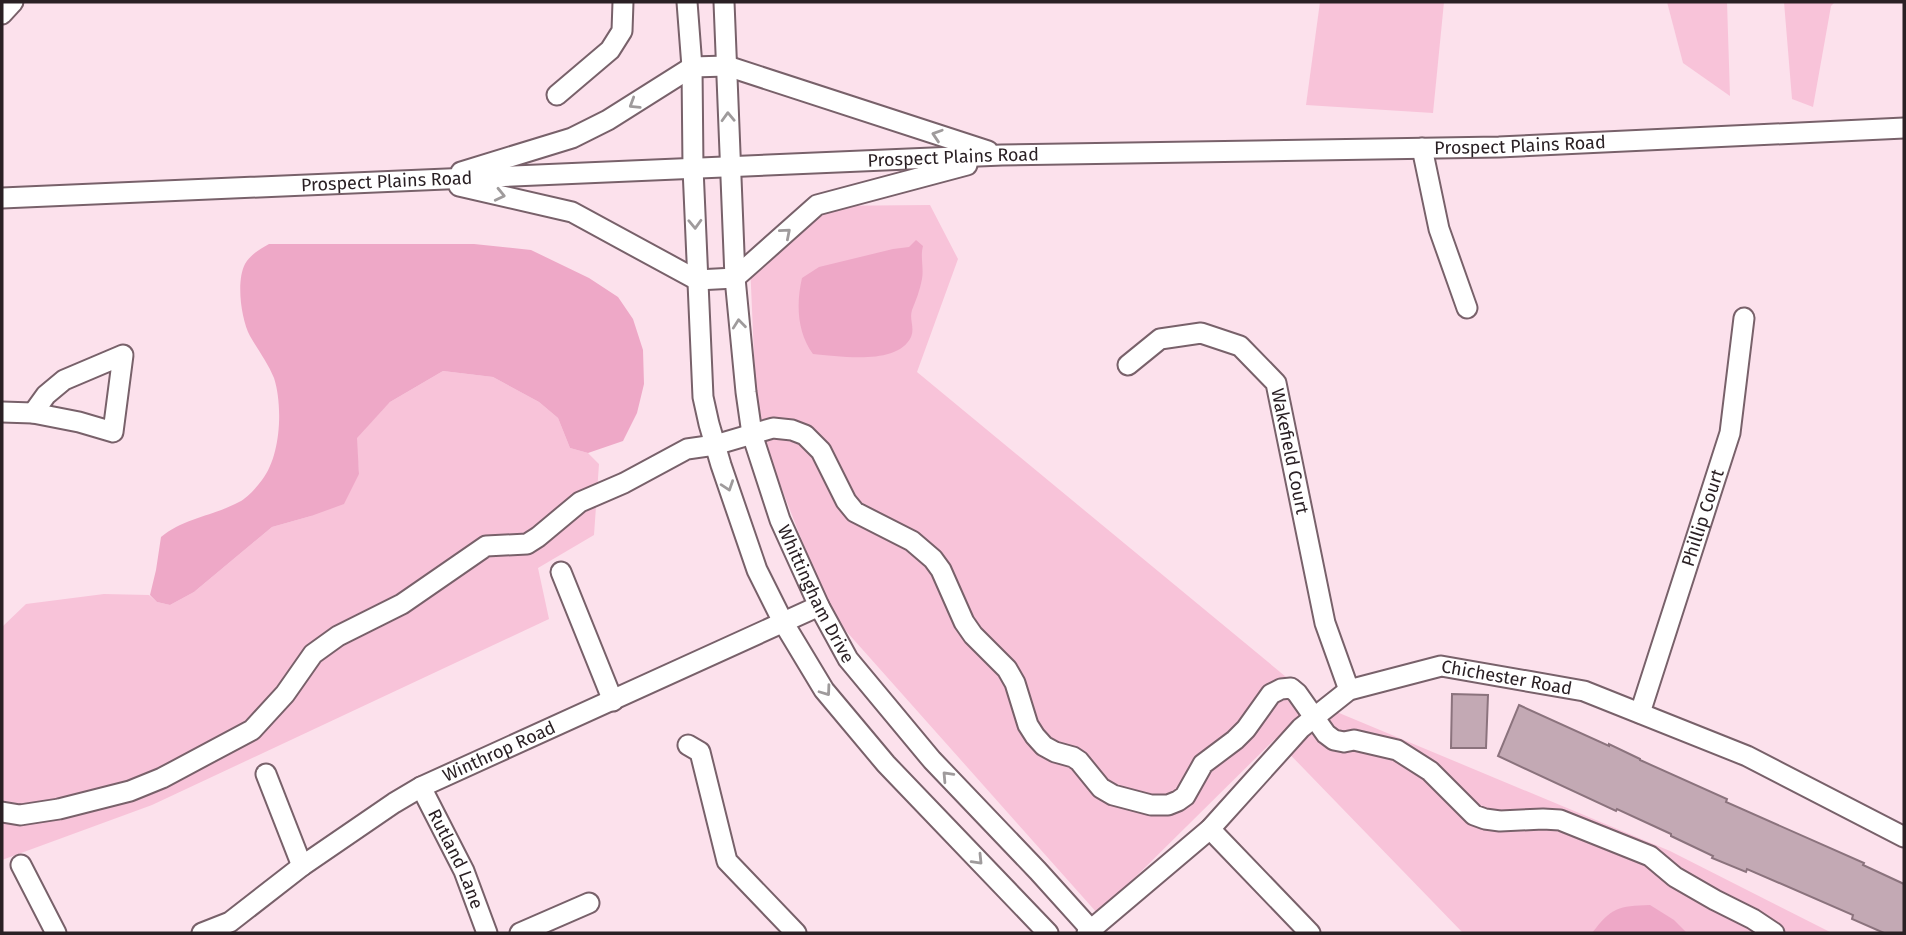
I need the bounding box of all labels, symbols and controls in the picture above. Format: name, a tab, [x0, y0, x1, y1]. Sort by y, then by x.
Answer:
one-way arrow	[628, 95, 641, 108]
one-way arrow	[721, 111, 736, 122]
one-way arrow	[931, 128, 943, 143]
street label: Prospect Plains Road	[1434, 131, 1606, 159]
street label: Prospect Plains Road	[867, 143, 1039, 172]
street label: Prospect Plains Road	[301, 167, 473, 196]
one-way arrow	[494, 187, 506, 202]
one-way arrow	[687, 219, 702, 230]
one-way arrow	[778, 229, 791, 241]
one-way arrow	[732, 318, 747, 329]
street label: Wakefield Court	[1266, 386, 1314, 517]
street label: Phillip Court	[1677, 466, 1729, 569]
one-way arrow	[720, 480, 734, 492]
street label: Whittingham Drive	[773, 522, 859, 667]
street label: Chichester Road	[1440, 655, 1574, 700]
one-way arrow	[818, 683, 830, 696]
street label: Winthrop Road	[439, 716, 559, 787]
one-way arrow	[943, 771, 956, 784]
street label: Rutland Lane	[423, 805, 488, 912]
one-way arrow	[969, 852, 982, 865]

